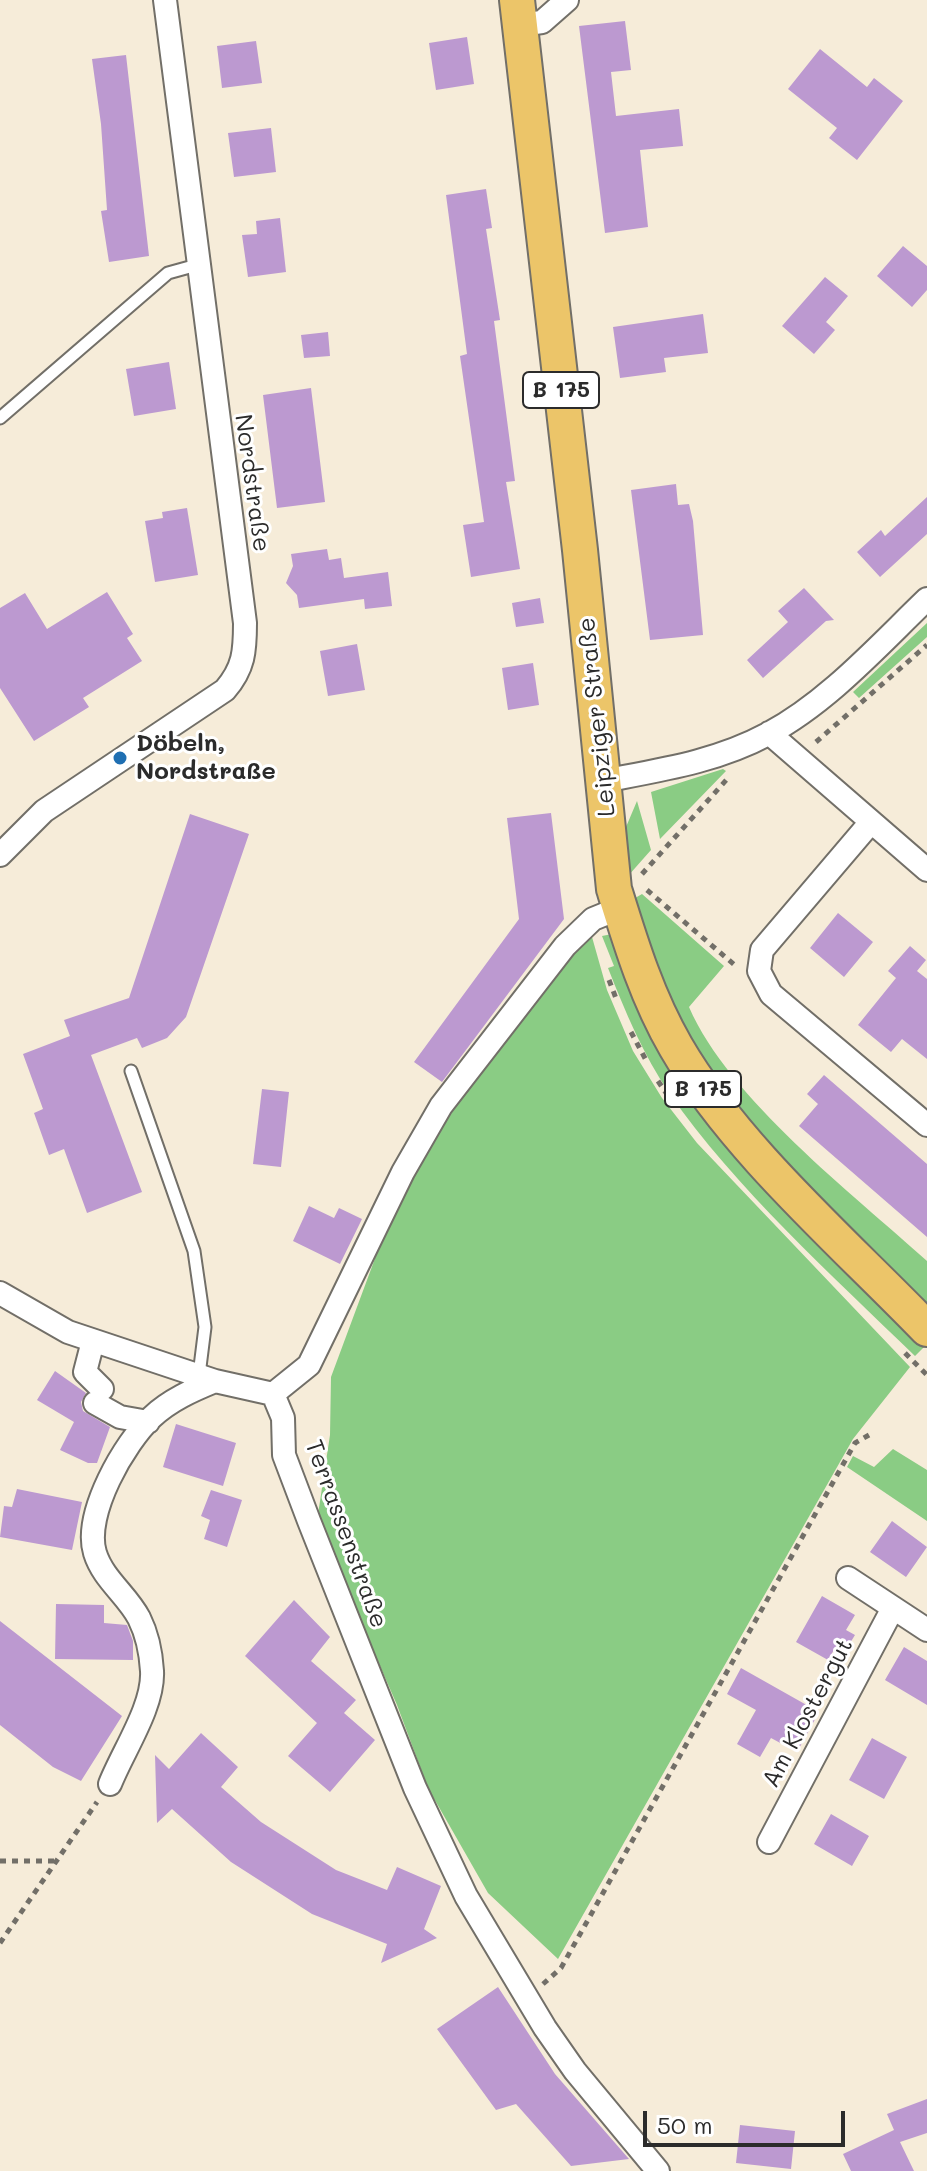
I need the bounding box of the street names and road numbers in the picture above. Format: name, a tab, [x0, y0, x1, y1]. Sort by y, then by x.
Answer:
road number: B 175	[523, 372, 599, 408]
street label: Nordstraße	[228, 412, 276, 554]
street label: Leipziger Straße	[572, 616, 622, 818]
road number: B 175	[665, 1071, 741, 1107]
street label: Terrassenstraße	[299, 1436, 393, 1632]
street label: Am Klostergut	[757, 1633, 859, 1793]

